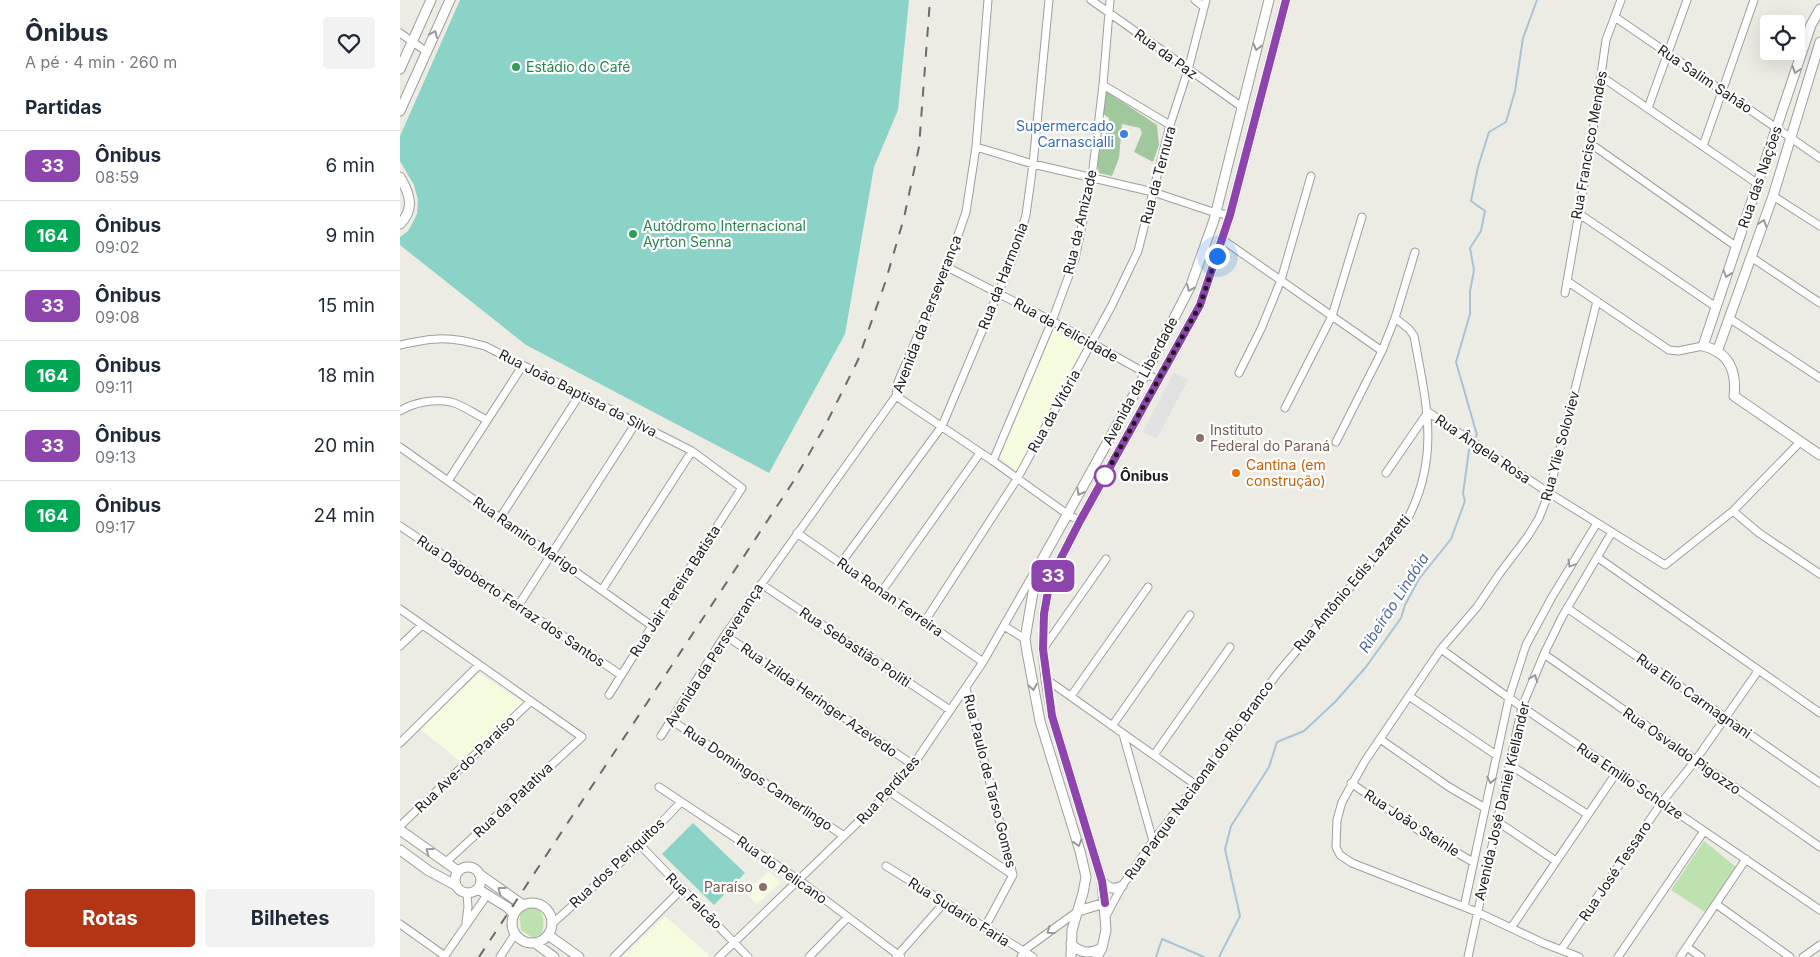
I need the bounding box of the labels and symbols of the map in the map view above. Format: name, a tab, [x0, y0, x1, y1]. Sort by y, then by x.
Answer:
street label: Rua da Paz	[1131, 25, 1201, 82]
one-way arrow	[428, 30, 439, 39]
street label: Rua Salim Sahão	[1655, 41, 1756, 116]
one-way arrow	[1252, 43, 1263, 52]
place label: Estádio do Café	[526, 58, 631, 75]
marker: Estádio do Café	[510, 61, 522, 73]
one-way arrow	[1791, 65, 1801, 74]
street label: Rua Francisco Mendes	[1567, 69, 1610, 221]
place label: Supermercado Carnascialli	[1016, 117, 1114, 150]
street label: Rua das Nações	[1734, 123, 1785, 230]
street label: Rua da Ternura	[1136, 124, 1179, 226]
marker: Supermercado Carnascialli	[1118, 128, 1130, 140]
street label: Rua da Amizade	[1059, 168, 1100, 276]
place label: Autódromo Internacional Ayrton Senna	[643, 217, 806, 250]
one-way arrow	[1757, 219, 1767, 228]
street label: Rua da Harmonia	[974, 220, 1031, 332]
marker: Autódromo Internacional Ayrton Senna	[627, 228, 639, 240]
street label: Avenida da Perseverança	[889, 233, 965, 395]
your location	[1205, 244, 1230, 269]
one-way arrow	[1723, 269, 1733, 278]
one-way arrow	[1186, 282, 1196, 291]
street label: Rua da Felicidade	[1011, 294, 1121, 365]
street label: Avenida da Liberdade	[1098, 314, 1181, 448]
street label: Rua João Baptista da Silva	[496, 345, 660, 440]
street label: Rua da Vitória	[1024, 366, 1083, 455]
street label: Rua Ylie Soloviev	[1537, 389, 1582, 503]
street label: Rua Ângela Rosa	[1432, 410, 1534, 487]
place label: Instituto Federal do Paraná	[1210, 421, 1330, 454]
marker: Instituto Federal do Paraná	[1194, 432, 1206, 444]
place label: Cantina (em construção)	[1246, 456, 1326, 489]
marker: Ônibus	[1094, 465, 1116, 487]
place label: Ônibus	[1120, 467, 1169, 484]
marker: Cantina (em construção)	[1230, 467, 1242, 479]
one-way arrow	[1076, 487, 1086, 496]
street label: Rua Ramiro Marigo	[470, 493, 582, 578]
street label: Rua Antônio Edis Lazaretti	[1290, 511, 1414, 654]
street label: Rua Jair Pereira Batista	[626, 522, 723, 660]
street label: Rua Dagoberto Ferraz dos Santos	[414, 531, 608, 670]
water label: Ribeirão Lindóia	[1354, 549, 1433, 656]
street label: Rua Ronan Ferreira	[834, 554, 947, 640]
one-way arrow	[1568, 559, 1578, 568]
line badge: 33	[1030, 560, 1076, 592]
street label: Avenida da Perseverança	[661, 580, 766, 730]
street label: Rua Sebastião Politi	[796, 603, 914, 690]
street label: Rua Izilda Heringer Azevedo	[738, 639, 901, 760]
street label: Rua Elio Carmagnani	[1633, 649, 1755, 742]
one-way arrow	[1528, 674, 1538, 683]
street label: Rua Parque Naciaonal do Rio Branco	[1121, 677, 1277, 883]
one-way arrow	[1028, 682, 1038, 691]
street label: Rua Paulo de Tarso Gomes	[961, 692, 1020, 869]
street label: Avenida José Daniel Kiellander	[1470, 700, 1533, 902]
street label: Rua Osvaldo Pigozzo	[1620, 704, 1744, 798]
street label: Rua Ave-do-Paraíso	[411, 711, 518, 816]
street label: Rua Domingos Camerlingo	[681, 721, 836, 834]
street label: Rua Emilio Scholze	[1574, 739, 1687, 823]
street label: Rua Perdizes	[852, 752, 923, 827]
street label: Rua da Patativa	[469, 758, 556, 841]
one-way arrow	[1486, 776, 1497, 785]
street label: Rua João Steinle	[1361, 785, 1463, 860]
street label: Rua dos Periquitos	[566, 814, 668, 911]
street label: Rua José Tessaro	[1575, 817, 1654, 924]
street label: Rua do Pelicano	[734, 832, 831, 907]
one-way arrow	[1072, 838, 1082, 846]
one-way arrow	[425, 848, 435, 857]
street label: Rua Falcão	[663, 869, 726, 932]
street label: Rua Sudario Faria	[905, 873, 1013, 950]
place label: Paraíso	[704, 878, 753, 895]
marker: Paraíso	[757, 881, 769, 893]
one-way arrow	[498, 888, 507, 896]
one-way arrow	[1046, 925, 1056, 934]

